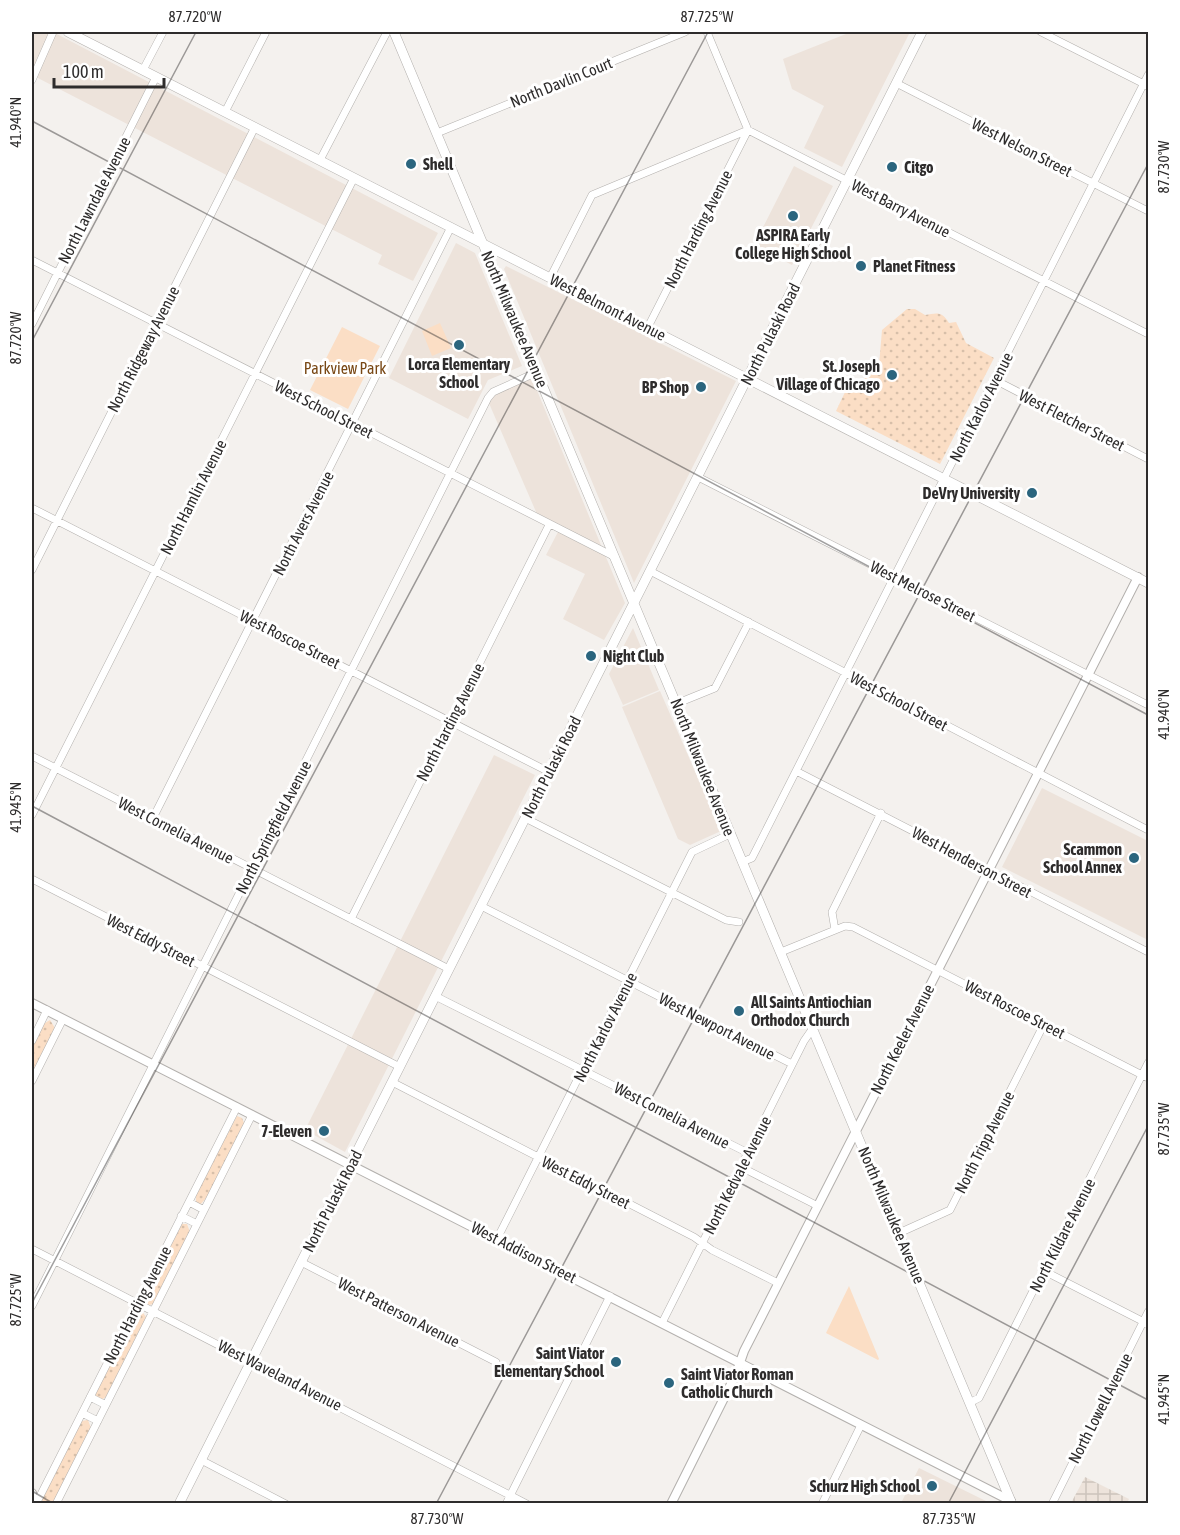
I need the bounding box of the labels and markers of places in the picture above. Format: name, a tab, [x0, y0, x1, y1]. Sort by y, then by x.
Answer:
place label: Shell	[423, 155, 454, 173]
marker: Shell	[404, 157, 418, 171]
place label: Citgo	[904, 158, 934, 176]
marker: Citgo	[885, 160, 899, 174]
marker: ASPIRA Early College High School	[786, 209, 800, 223]
place label: ASPIRA Early College High School	[735, 226, 852, 262]
place label: Planet Fitness	[873, 257, 956, 275]
marker: Planet Fitness	[854, 259, 868, 273]
marker: Lorca Elementary School	[452, 338, 466, 352]
place label: Lorca Elementary School	[408, 355, 510, 391]
place label: St. Joseph Village of Chicago	[775, 357, 880, 393]
marker: St. Joseph Village of Chicago	[885, 368, 899, 382]
place label: BP Shop	[642, 378, 689, 396]
marker: BP Shop	[694, 380, 708, 394]
place label: DeVry University	[923, 484, 1020, 502]
marker: DeVry University	[1025, 486, 1039, 500]
place label: Night Club	[603, 647, 665, 665]
marker: Night Club	[584, 649, 598, 663]
place label: Scammon School Annex	[1043, 840, 1123, 876]
marker: Scammon School Annex	[1127, 851, 1141, 865]
place label: All Saints Antiochian Orthodox Church	[750, 993, 872, 1029]
marker: All Saints Antiochian Orthodox Church	[732, 1004, 746, 1018]
place label: 7-Eleven	[261, 1122, 312, 1140]
marker: 7-Eleven	[317, 1124, 331, 1138]
place label: Saint Viator Elementary School	[494, 1344, 605, 1380]
marker: Saint Viator Elementary School	[609, 1355, 623, 1369]
place label: Saint Viator Roman Catholic Church	[681, 1365, 794, 1401]
marker: Saint Viator Roman Catholic Church	[662, 1376, 676, 1390]
place label: Schurz High School	[810, 1477, 921, 1495]
marker: Schurz High School	[925, 1479, 939, 1493]

